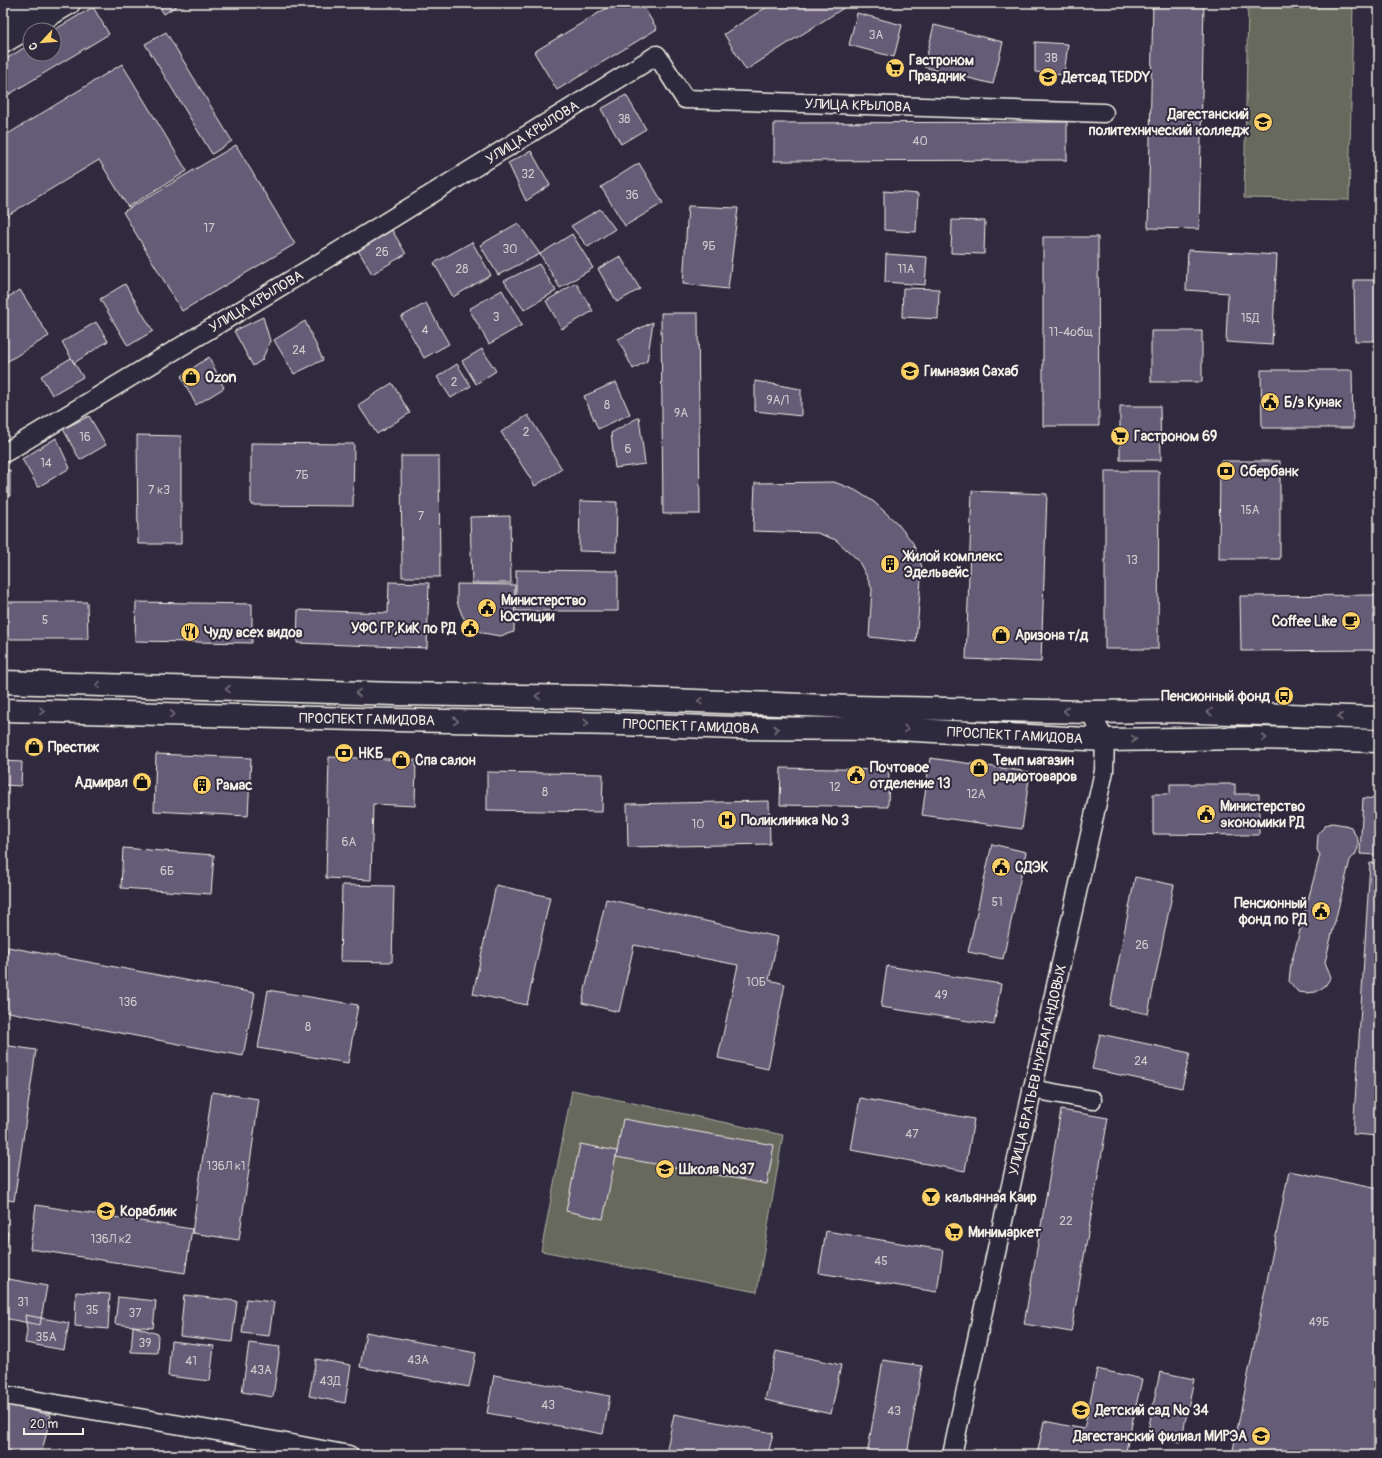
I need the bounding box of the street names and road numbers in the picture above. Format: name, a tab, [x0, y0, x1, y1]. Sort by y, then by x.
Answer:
street label: УЛИЦА КРЫЛОВА	[804, 95, 912, 116]
street label: УЛИЦА КРЫЛОВА	[483, 97, 582, 168]
street label: УЛИЦА КРЫЛОВА	[206, 267, 306, 336]
street label: ПРОСПЕКТ ГАМИДОВА	[299, 710, 435, 729]
street label: ПРОСПЕКТ ГАМИДОВА	[623, 716, 759, 737]
street label: ПРОСПЕКТ ГАМИДОВА	[947, 723, 1083, 748]
street label: УЛИЦА БРАТЬЕВ НУРБАГАНДОВЫХ	[1005, 963, 1070, 1177]

